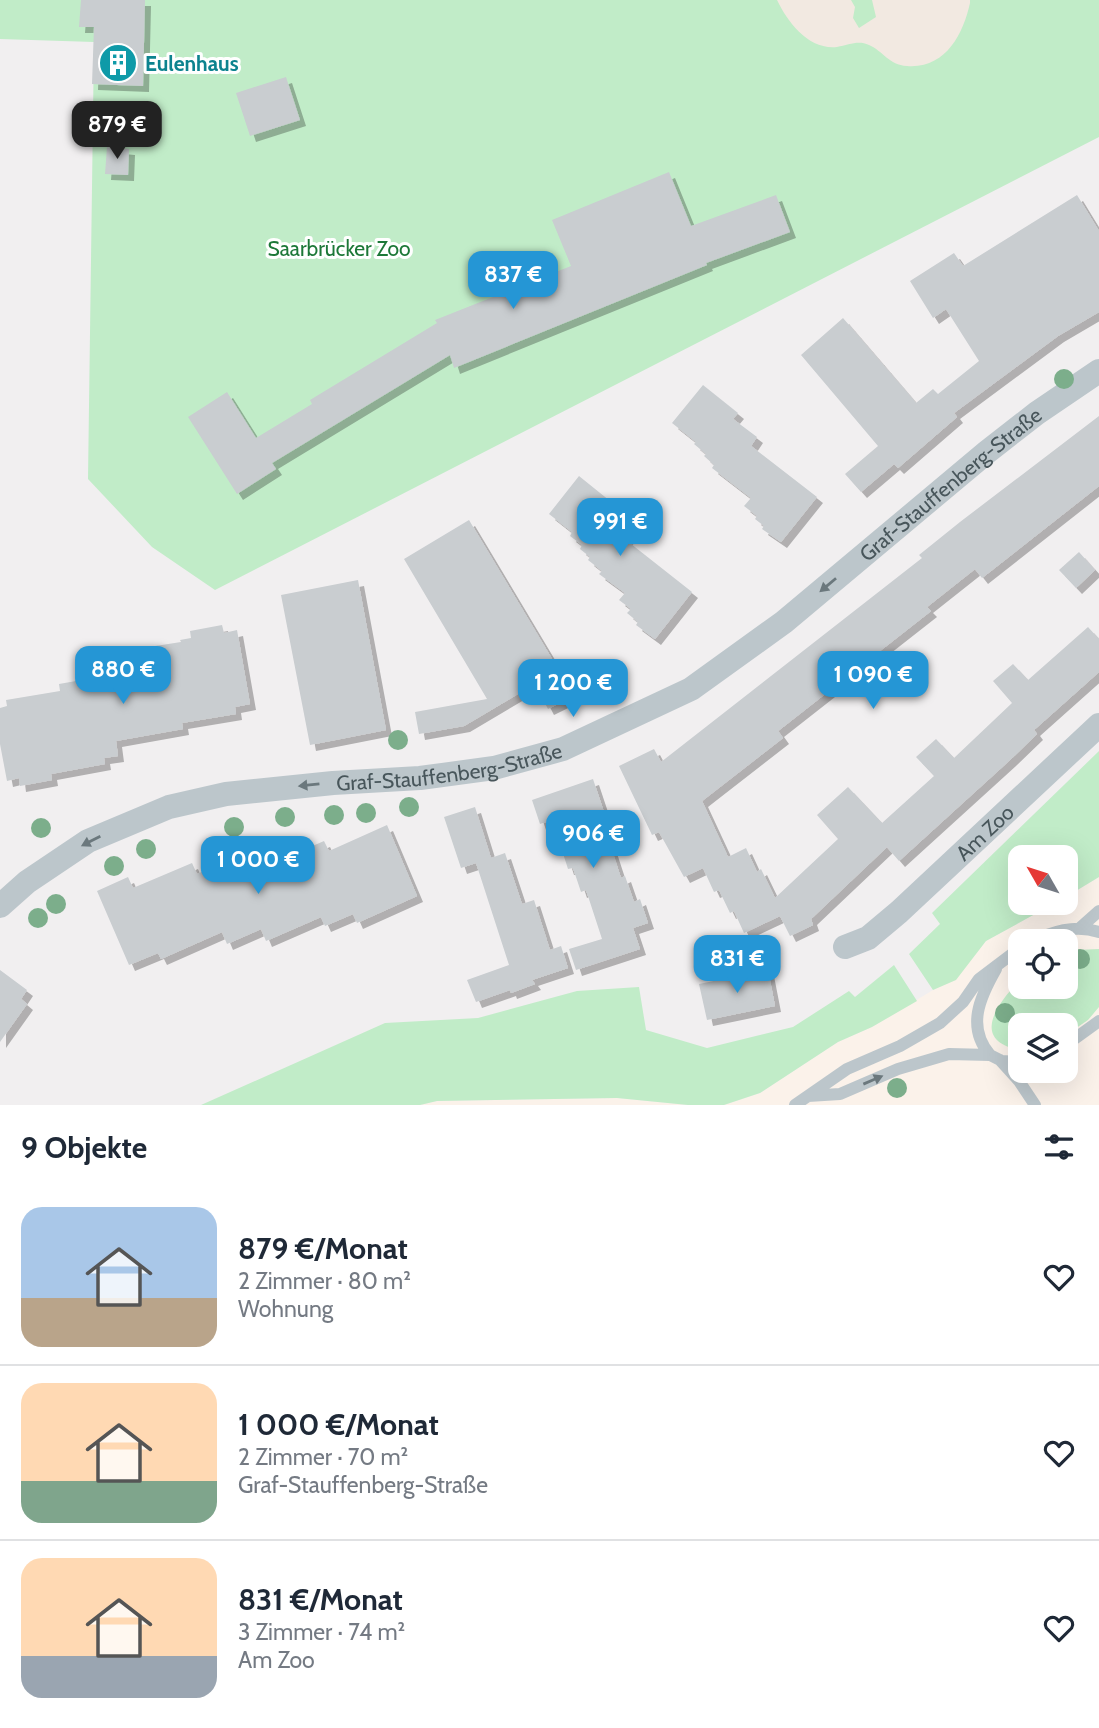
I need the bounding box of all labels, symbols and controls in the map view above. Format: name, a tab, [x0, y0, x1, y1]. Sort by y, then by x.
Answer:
building icon: Eulenhaus	[97, 42, 139, 84]
place label: Eulenhaus	[145, 51, 239, 76]
pin: 879 €	[68, 102, 166, 161]
text: 879 €	[88, 110, 146, 138]
park label: Saarbrücker Zoo	[268, 236, 410, 261]
pin: 837 €	[464, 252, 562, 311]
text: 837 €	[484, 260, 542, 288]
street label: Graf-Stauffenberg-Straße	[854, 402, 1047, 566]
pin: 991 €	[571, 498, 669, 558]
text: 991 €	[593, 507, 647, 535]
one-way arrow	[819, 577, 837, 593]
pin: 880 €	[74, 646, 172, 706]
pin: 1 090 €	[808, 652, 938, 711]
text: 880 €	[91, 655, 155, 683]
pin: 1 200 €	[508, 660, 638, 719]
text: 1 090 €	[834, 660, 912, 688]
text: 1 200 €	[534, 668, 612, 696]
street label: Graf-Stauffenberg-Straße	[336, 737, 565, 795]
one-way arrow	[298, 780, 320, 791]
street label: Am Zoo	[950, 799, 1019, 865]
pin: 906 €	[544, 810, 642, 870]
text: 906 €	[562, 819, 624, 847]
one-way arrow	[81, 835, 101, 846]
pin: 1 000 €	[193, 836, 323, 896]
text: 1 000 €	[217, 845, 299, 873]
north arrow	[1008, 845, 1078, 915]
map controls	[1008, 845, 1078, 1083]
button: locate	[1008, 929, 1078, 999]
pin: 831 €	[688, 936, 786, 995]
text: 831 €	[710, 944, 764, 972]
button: layers	[1008, 1013, 1078, 1083]
one-way arrow	[862, 1074, 883, 1085]
icon: filters	[1040, 1128, 1078, 1166]
text: 9 Objekte	[21, 1129, 147, 1166]
text: 879 €/Monat	[238, 1230, 408, 1267]
icon: home	[77, 1235, 161, 1319]
icon: heart	[1040, 1258, 1078, 1296]
text: 2 Zimmer · 80 m²	[238, 1267, 411, 1295]
text: Wohnung	[238, 1295, 333, 1323]
text: 1 000 €/Monat	[238, 1406, 439, 1443]
icon: home	[77, 1411, 161, 1495]
icon: heart	[1040, 1434, 1078, 1472]
text: 2 Zimmer · 70 m²	[238, 1443, 408, 1471]
text: Graf-Stauffenberg-Straße	[238, 1471, 488, 1499]
text: 831 €/Monat	[238, 1581, 403, 1618]
icon: home	[77, 1586, 161, 1670]
icon: heart	[1040, 1609, 1078, 1647]
text: 3 Zimmer · 74 m²	[238, 1618, 405, 1646]
text: Am Zoo	[238, 1646, 315, 1674]

